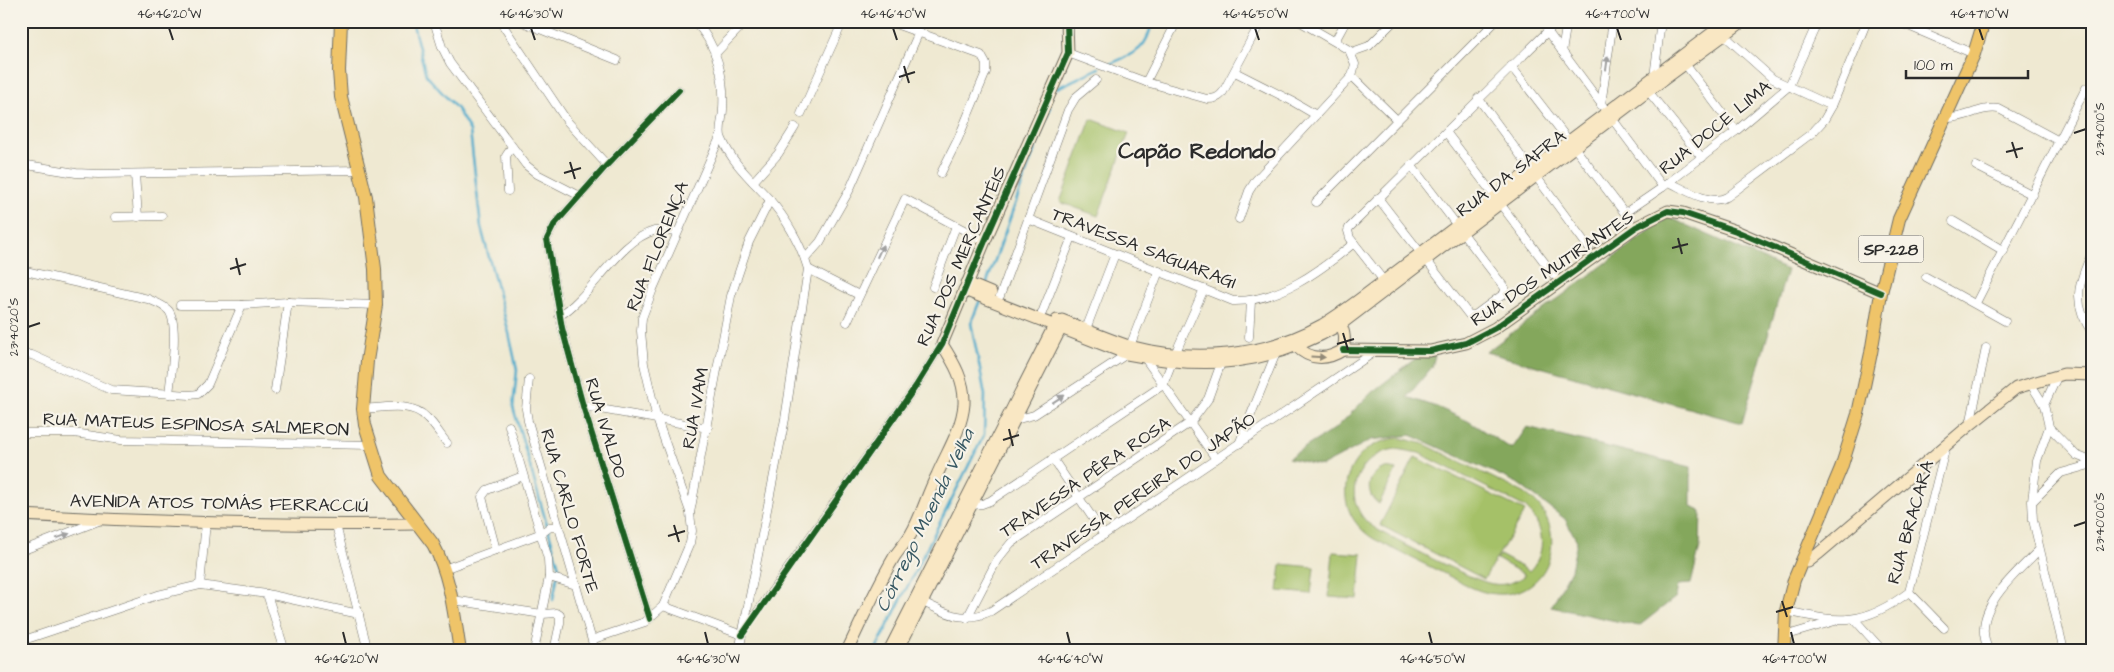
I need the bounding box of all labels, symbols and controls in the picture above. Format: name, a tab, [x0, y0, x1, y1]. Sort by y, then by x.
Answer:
text: 46°46'20"W	[137, 6, 202, 23]
text: 46°46'30"W	[499, 6, 564, 23]
text: 46°46'40"W	[860, 6, 927, 23]
text: 46°46'50"W	[1222, 6, 1289, 23]
text: 46°47'00"W	[1584, 6, 1650, 23]
text: 46°47'10"W	[1949, 6, 2009, 23]
scale bar	[1906, 48, 2029, 80]
one-way arrow	[1603, 55, 1611, 71]
text: 100 m	[1914, 55, 1953, 76]
street label: RUA DOCE LIMA	[1654, 74, 1777, 180]
text: 23°40'10"S	[2092, 102, 2109, 155]
street label: RUA DA SAFRA	[1451, 123, 1572, 223]
district label: Capão Redondo	[1118, 136, 1276, 167]
street label: RUA DOS MERCANTÉIS	[911, 162, 1012, 350]
street label: RUA FLORENÇA	[620, 177, 695, 315]
street label: TRAVESSA SAGUARAGI	[1048, 202, 1240, 295]
street label: RUA DOS MUTIRANTES	[1466, 204, 1639, 333]
road number: SP-228	[1858, 235, 1924, 262]
one-way arrow	[876, 244, 884, 258]
text: 23°40'20"S	[6, 298, 23, 356]
one-way arrow	[1311, 353, 1327, 361]
street label: RUA IVAM	[676, 365, 715, 451]
street label: RUA IVALDO	[578, 375, 633, 481]
one-way arrow	[1051, 394, 1065, 404]
street label: RUA MATEUS ESPINOSA SALMERON	[43, 407, 349, 442]
street label: TRAVESSA PEREIRA DO JAPÃO	[1026, 407, 1261, 576]
street label: TRAVESSA PÊRA ROSA	[995, 411, 1176, 544]
water label: Córrego Moenda Velha	[869, 423, 982, 617]
street label: RUA CARLO FORTE	[534, 426, 605, 596]
street label: RUA BRACARÁ	[1881, 457, 1940, 587]
street label: AVENIDA ATOS TOMÁS FERRACCIÚ	[70, 488, 368, 519]
text: 23°40'00"S	[2092, 492, 2109, 551]
one-way arrow	[56, 532, 71, 540]
text: 46°46'20"W	[314, 651, 379, 668]
text: 46°46'30"W	[676, 651, 741, 668]
text: 46°46'40"W	[1037, 651, 1104, 668]
text: 46°46'50"W	[1399, 651, 1466, 668]
text: 46°47'00"W	[1761, 651, 1827, 668]

